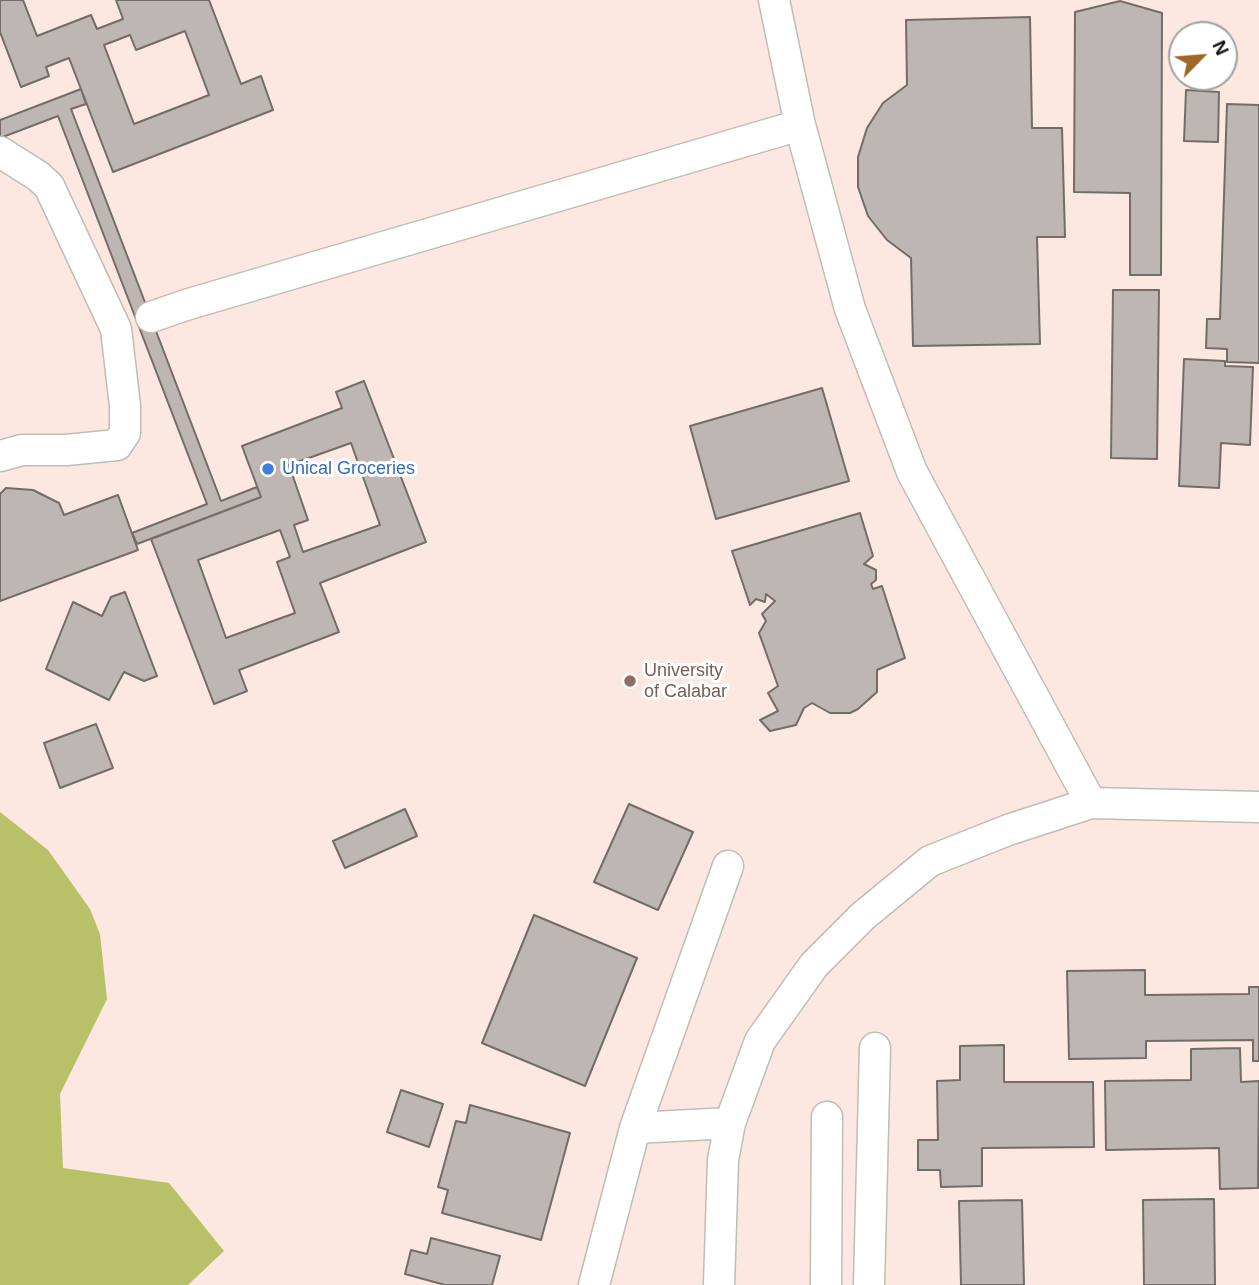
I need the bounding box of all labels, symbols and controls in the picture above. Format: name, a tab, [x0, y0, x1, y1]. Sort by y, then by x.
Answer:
north arrow	[1168, 21, 1238, 91]
text: N	[1208, 37, 1233, 58]
place label: Unical Groceries	[282, 458, 415, 480]
marker: Unical Groceries	[260, 461, 276, 477]
place label: University of Calabar	[644, 660, 727, 702]
marker: University of Calabar	[622, 673, 638, 689]

